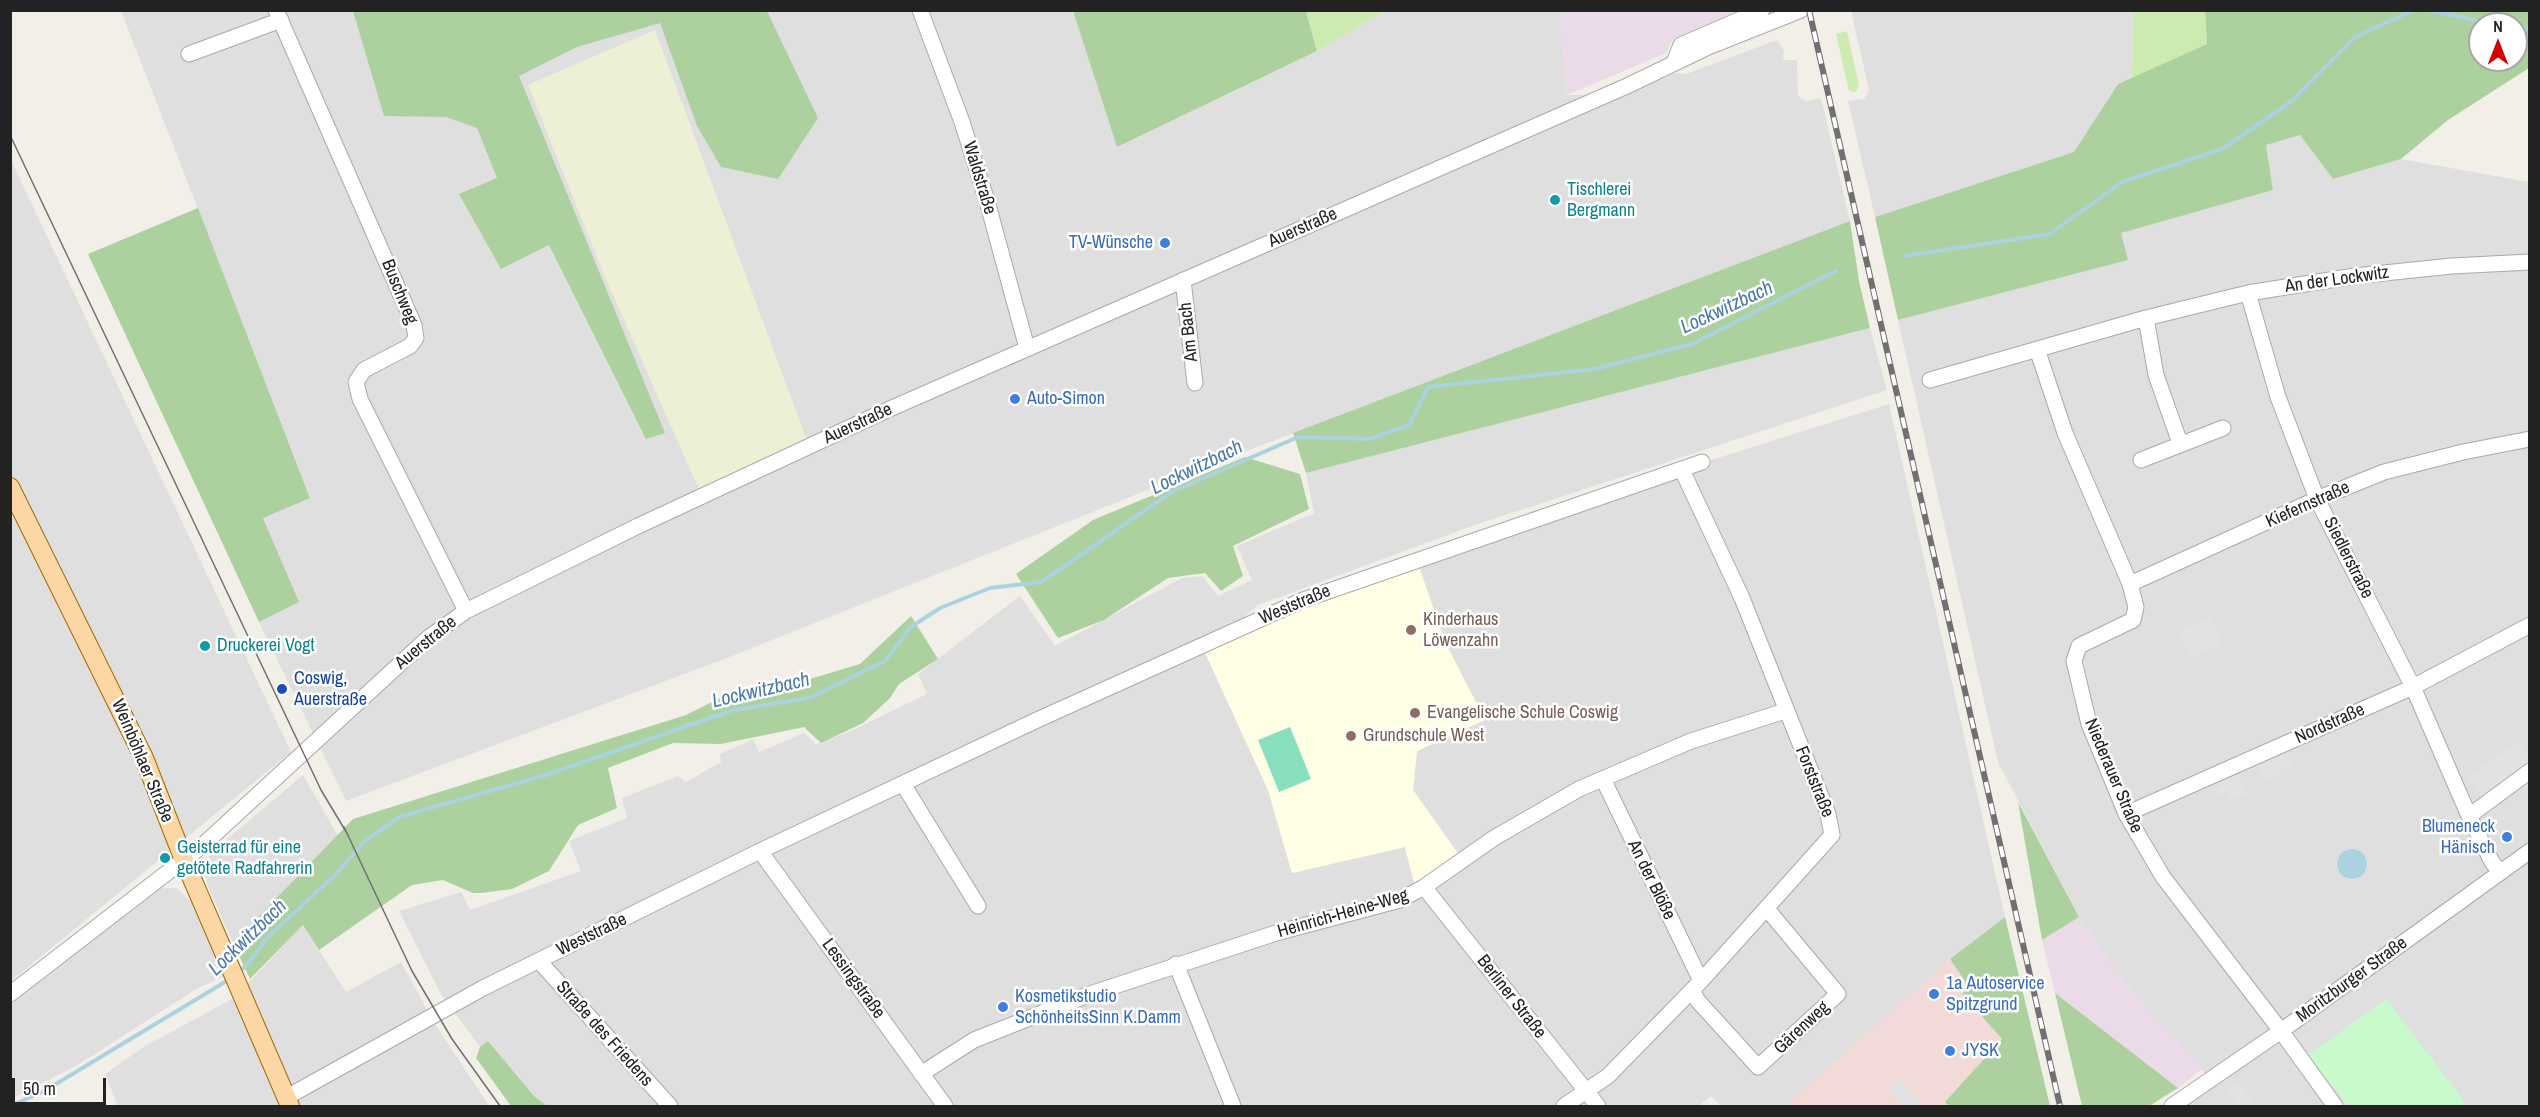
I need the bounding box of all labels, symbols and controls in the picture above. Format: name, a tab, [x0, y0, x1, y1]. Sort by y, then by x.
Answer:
north arrow	[2468, 12, 2528, 72]
text: N	[2493, 15, 2503, 37]
street label: Waldstraße	[958, 139, 1000, 217]
place label: Tischlerei Bergmann	[1567, 179, 1635, 222]
marker: Tischlerei Bergmann	[1548, 193, 1562, 207]
street label: Auerstraße	[1265, 203, 1341, 253]
place label: TV-Wünsche	[1069, 232, 1153, 254]
marker: TV-Wünsche	[1158, 236, 1172, 250]
street label: Buschweg	[376, 256, 422, 328]
street label: An der Lockwitz	[2284, 262, 2390, 298]
water label: Lockwitzbach	[1677, 276, 1777, 340]
street label: Am Bach	[1175, 301, 1203, 363]
place label: Auto-Simon	[1027, 388, 1105, 410]
marker: Auto-Simon	[1008, 392, 1022, 406]
street label: Auerstraße	[820, 399, 896, 449]
water label: Lockwitzbach	[1147, 435, 1247, 501]
street label: Kiefernstraße	[2263, 477, 2353, 533]
street label: Siedlerstraße	[2318, 514, 2378, 602]
street label: Weststraße	[1256, 580, 1334, 630]
place label: Kinderhaus Löwenzahn	[1423, 609, 1498, 652]
street label: Auerstraße	[391, 612, 461, 674]
marker: Kinderhaus Löwenzahn	[1404, 623, 1418, 637]
place label: Druckerei Vogt	[217, 635, 315, 657]
marker: Druckerei Vogt	[198, 639, 212, 653]
place label: Coswig, Auerstraße	[294, 668, 367, 710]
water label: Lockwitzbach	[710, 668, 812, 714]
marker: Coswig, Auerstraße	[275, 682, 289, 696]
street label: Weinböhlaer Straße	[106, 696, 178, 826]
street label: Nordstraße	[2292, 699, 2368, 749]
place label: Evangelische Schule Coswig	[1427, 702, 1618, 724]
marker: Evangelische Schule Coswig	[1408, 706, 1422, 720]
street label: Niederauer Straße	[2079, 716, 2147, 836]
place label: Grundschule West	[1363, 725, 1484, 747]
marker: Grundschule West	[1344, 729, 1358, 743]
street label: Forststraße	[1790, 743, 1838, 821]
place label: Blumeneck Hänisch	[2422, 816, 2495, 858]
marker: Blumeneck Hänisch	[2500, 830, 2514, 844]
place label: Geisterrad für eine getötete Radfahrerin	[177, 837, 312, 880]
street label: An der Blöße	[1622, 837, 1680, 923]
marker: Geisterrad für eine getötete Radfahrerin	[158, 851, 172, 865]
street label: Heinrich-Heine-Weg	[1275, 885, 1411, 943]
water label: Lockwitzbach	[204, 895, 292, 981]
street label: Weststraße	[553, 909, 631, 961]
street label: Moritzburger Straße	[2292, 932, 2412, 1028]
street label: Lessingstraße	[817, 935, 889, 1023]
street label: Berliner Straße	[1472, 951, 1550, 1043]
place label: 1a Autoservice Spitzgrund	[1946, 973, 2044, 1016]
street label: Straße des Friedens	[551, 977, 657, 1091]
place label: Kosmetikstudio SchönheitsSinn K.Damm	[1015, 986, 1181, 1028]
marker: 1a Autoservice Spitzgrund	[1927, 987, 1941, 1001]
street label: Gärenweg	[1770, 997, 1834, 1059]
marker: Kosmetikstudio SchönheitsSinn K.Damm	[996, 1000, 1010, 1014]
place label: JYSK	[1962, 1040, 1999, 1062]
marker: JYSK	[1943, 1044, 1957, 1058]
scale bar	[15, 1066, 110, 1104]
text: 50 m	[23, 1076, 56, 1101]

